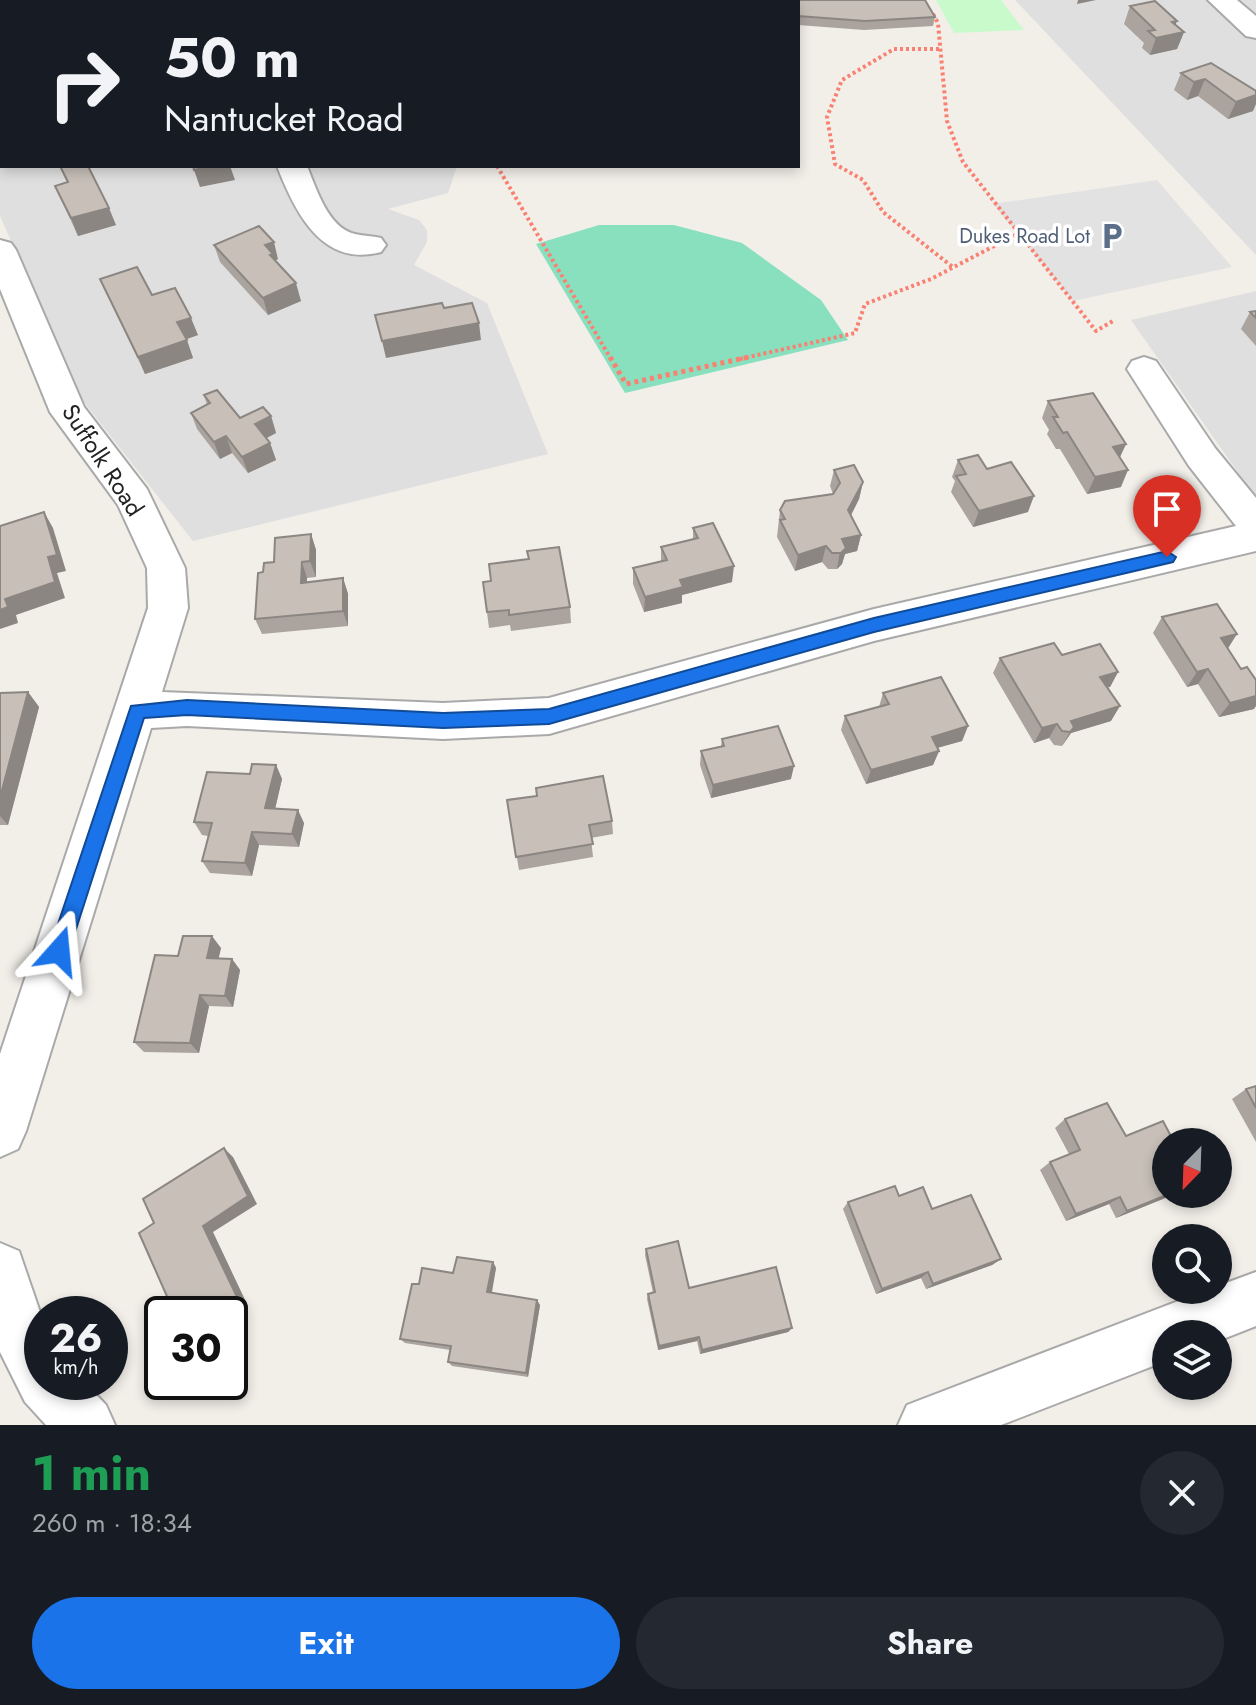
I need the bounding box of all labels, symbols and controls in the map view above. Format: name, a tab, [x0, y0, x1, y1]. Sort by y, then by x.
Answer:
text: 50 m	[164, 17, 300, 98]
icon: right	[32, 32, 136, 136]
text: Nantucket Road	[164, 92, 404, 144]
parking icon: Dukes Road Lot	[1097, 221, 1127, 251]
place label: Dukes Road Lot	[959, 222, 1090, 251]
street label: Suffolk Road	[54, 397, 152, 523]
pin	[1133, 475, 1201, 557]
icon: arrive	[1145, 487, 1189, 531]
position arrow	[17, 909, 101, 993]
north arrow	[1152, 1128, 1232, 1208]
map controls	[1152, 1128, 1232, 1400]
button: search	[1152, 1224, 1232, 1304]
speed limit sign: 30	[144, 1296, 248, 1400]
text: 26	[50, 1309, 103, 1367]
button: layers	[1152, 1320, 1232, 1400]
text: km/h	[53, 1353, 99, 1382]
text: 1 min	[32, 1439, 151, 1508]
button: close	[1140, 1451, 1224, 1535]
text: 260 m · 18:34	[32, 1504, 192, 1542]
button: Exit	[32, 1597, 620, 1689]
button: Share	[636, 1597, 1224, 1689]

